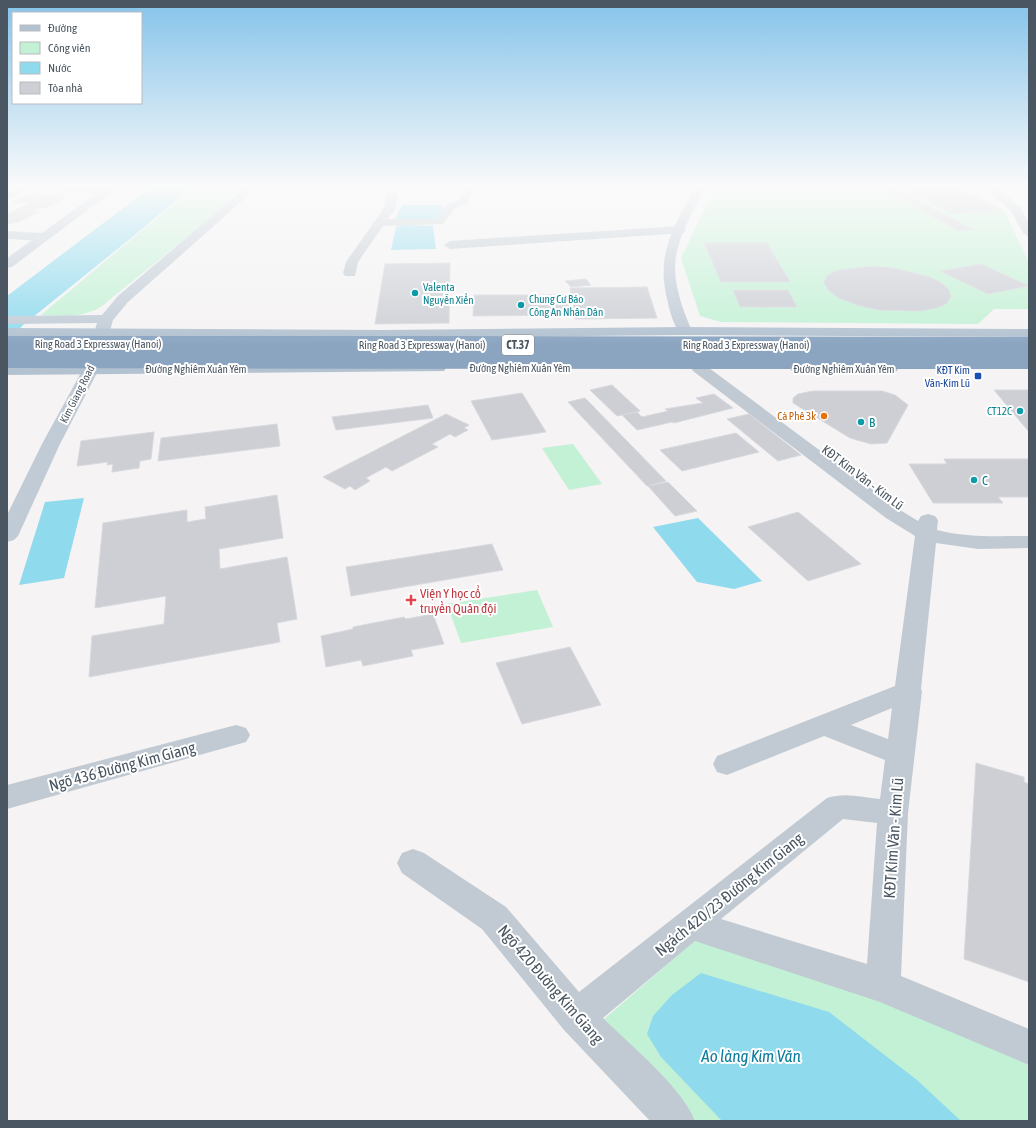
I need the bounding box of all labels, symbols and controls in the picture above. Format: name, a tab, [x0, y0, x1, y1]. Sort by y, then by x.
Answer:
legend	[12, 12, 142, 104]
text: Đường	[48, 21, 78, 35]
text: Công viên	[48, 41, 91, 55]
text: Nước	[48, 61, 72, 75]
text: Tòa nhà	[48, 81, 83, 95]
place label: Valenta Nguyễn Xiển	[423, 281, 474, 306]
marker: Valenta Nguyễn Xiển	[410, 288, 420, 298]
place label: Chung Cư Báo Công An Nhân Dân	[529, 293, 603, 318]
marker: Chung Cư Báo Công An Nhân Dân	[516, 300, 526, 310]
road number: CT.37	[502, 335, 534, 355]
street label: Ring Road 3 Expressway (Hanoi)	[35, 338, 162, 350]
street label: Ring Road 3 Expressway (Hanoi)	[359, 339, 486, 351]
street label: Ring Road 3 Expressway (Hanoi)	[683, 339, 810, 351]
street label: Đường Nghiêm Xuân Yêm	[469, 362, 571, 374]
street label: Kim Giang Road	[57, 363, 97, 425]
street label: Đường Nghiêm Xuân Yêm	[145, 363, 247, 375]
street label: Đường Nghiêm Xuân Yêm	[793, 363, 895, 375]
place label: KĐT Kim Văn-Kim Lũ	[925, 364, 970, 389]
marker: KĐT Kim Văn-Kim Lũ	[973, 371, 983, 381]
place label: CT12C	[987, 405, 1012, 417]
marker: CT12C	[1015, 406, 1025, 416]
place label: Cà Phê 3k	[777, 410, 816, 422]
marker: Cà Phê 3k	[819, 411, 829, 421]
place label: B	[869, 415, 876, 430]
marker: B	[856, 417, 866, 427]
street label: KĐT Kim Văn - Kim Lũ	[819, 442, 906, 513]
place label: C	[982, 473, 988, 488]
marker: C	[969, 475, 979, 485]
place label: Viện Y học cổ truyền Quân đội	[420, 585, 496, 616]
marker: Viện Y học cổ truyền Quân đội	[405, 594, 417, 606]
street label: Ngõ 436 Đường Kim Giang	[47, 738, 198, 795]
street label: KĐT Kim Văn - Kim Lũ	[880, 777, 906, 899]
street label: Ngách 420/23 Đường Kim Giang	[651, 829, 807, 960]
street label: Ngõ 420 Đường Kim Giang	[494, 921, 607, 1048]
water label: Ao làng Kim Văn	[700, 1046, 801, 1066]

